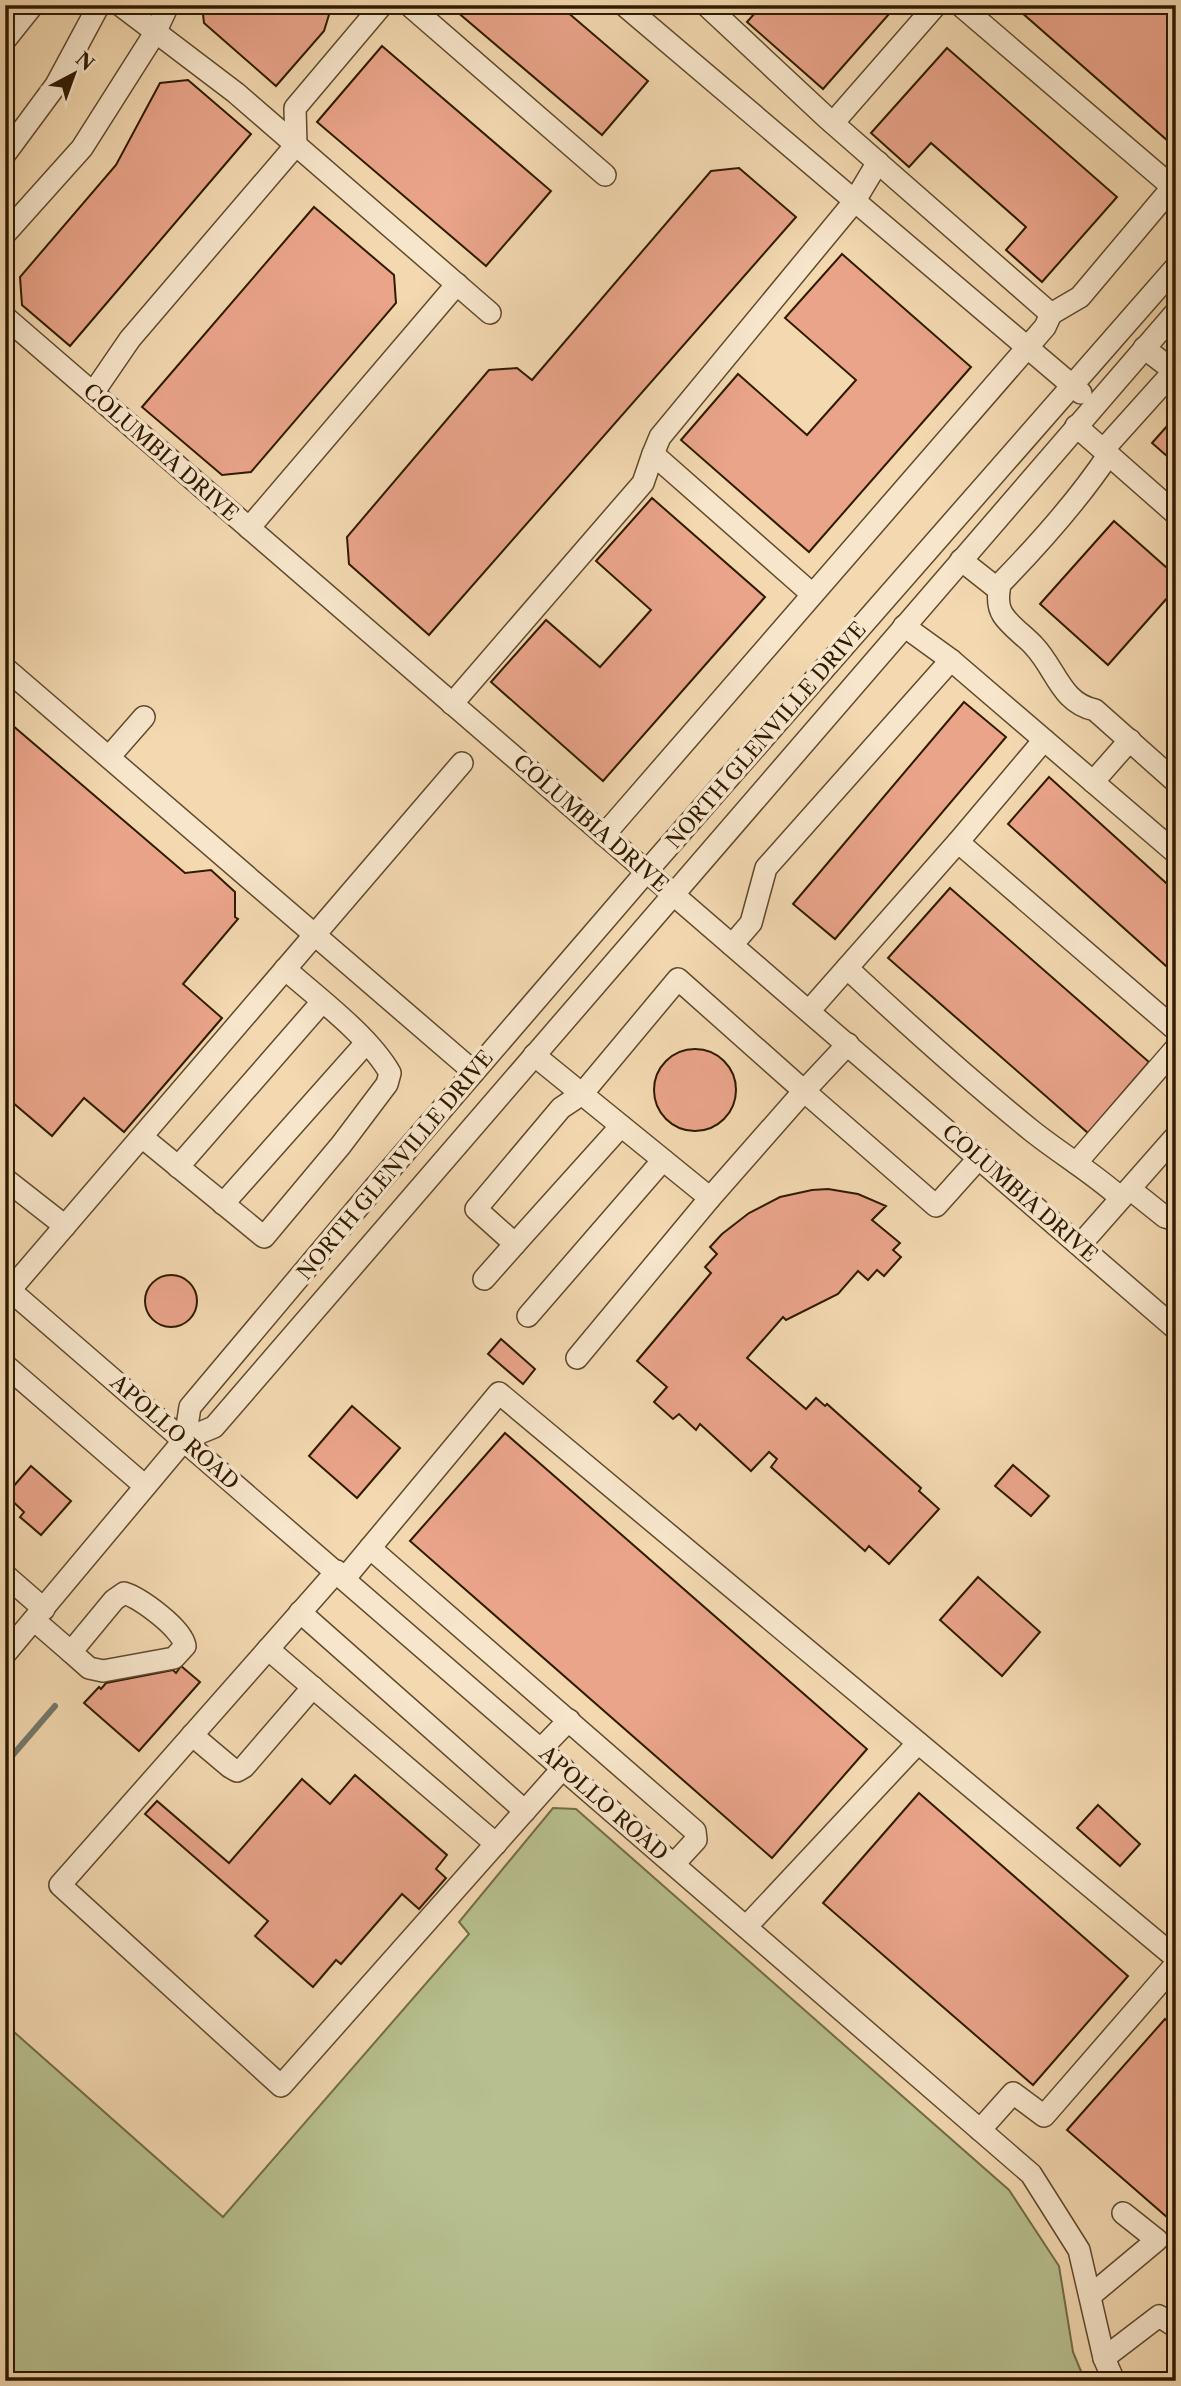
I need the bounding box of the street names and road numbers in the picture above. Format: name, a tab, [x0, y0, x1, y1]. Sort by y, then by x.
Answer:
street label: COLUMBIA DRIVE	[78, 378, 244, 526]
street label: NORTH GLENVILLE DRIVE	[661, 617, 871, 853]
street label: COLUMBIA DRIVE	[508, 749, 674, 897]
street label: NORTH GLENVILLE DRIVE	[292, 1045, 498, 1285]
street label: COLUMBIA DRIVE	[937, 1119, 1103, 1267]
street label: APOLLO ROAD	[105, 1369, 244, 1494]
street label: APOLLO ROAD	[534, 1740, 673, 1865]

